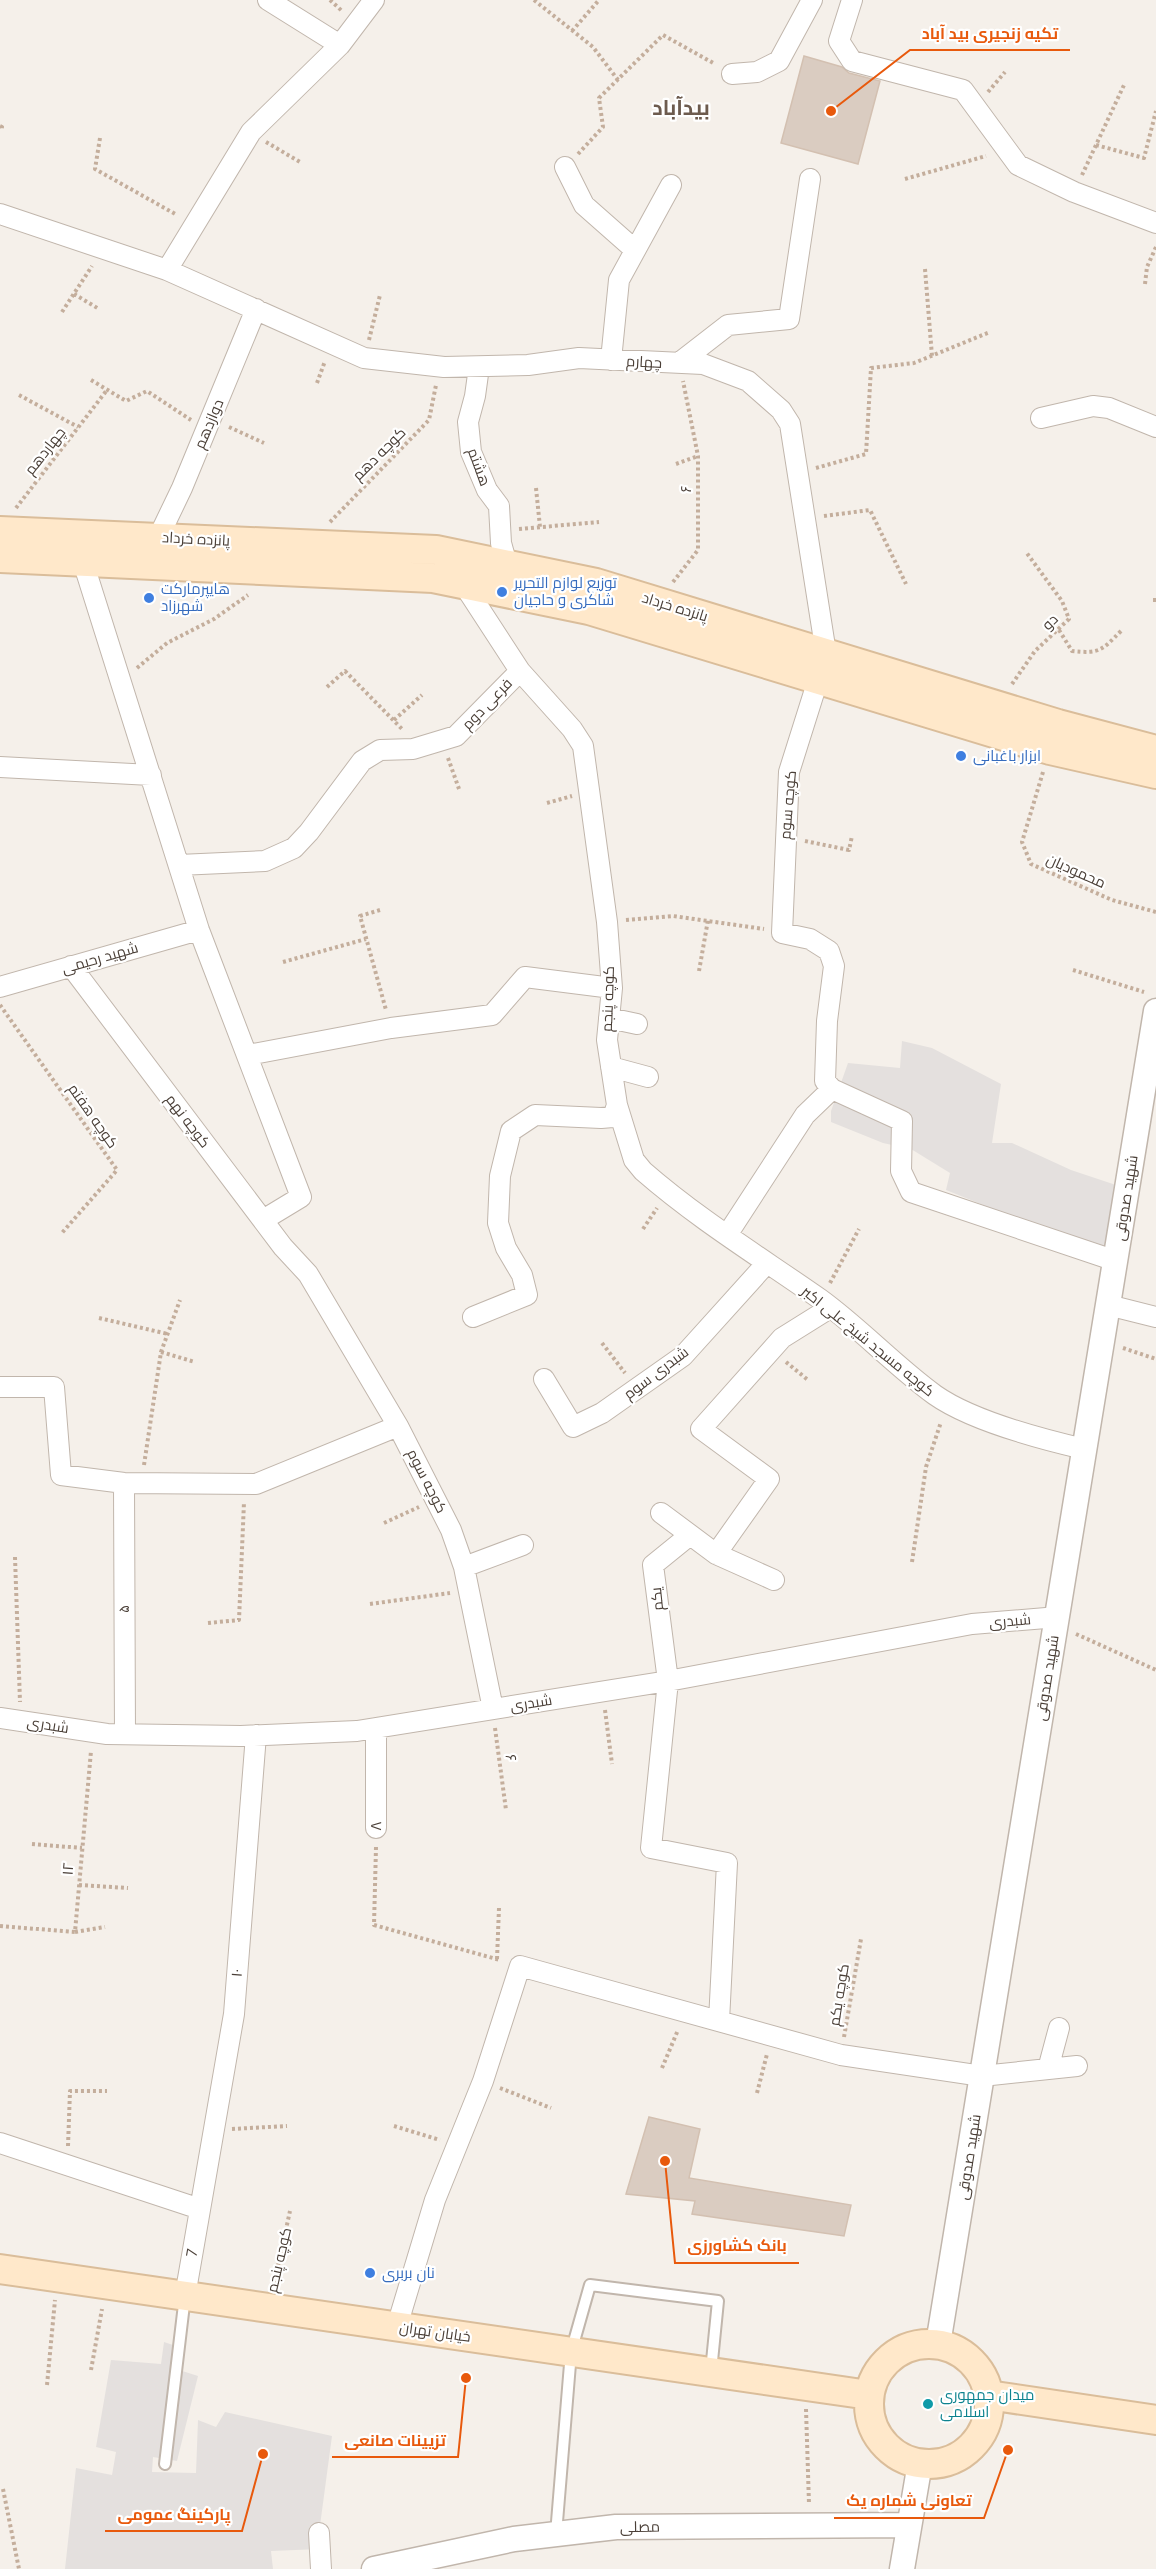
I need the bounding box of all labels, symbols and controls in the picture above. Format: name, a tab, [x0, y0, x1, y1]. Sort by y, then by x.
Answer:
callout: تکیه زنجیری بید آباد	[910, 16, 1070, 50]
text: تکیه زنجیری بید آباد	[922, 23, 1059, 44]
district label: بیدآباد	[652, 94, 710, 122]
street label: چهارم	[626, 351, 662, 373]
street label: دوازدهم	[190, 396, 228, 452]
street label: چهاردهم	[20, 423, 70, 479]
street label: کوچه دهم	[348, 423, 410, 485]
street label: هشتم	[463, 445, 495, 489]
street label: ۶	[676, 485, 696, 493]
street label: پانزده خرداد	[161, 527, 231, 551]
place label: توزیع لوازم التحریر شاکری و حاجیان	[513, 573, 617, 610]
place label: هایپرمارکت شهرزاد	[161, 579, 230, 616]
marker: توزیع لوازم التحریر شاکری و حاجیان	[495, 585, 509, 599]
street label: پانزده خرداد	[639, 587, 711, 627]
marker: هایپرمارکت شهرزاد	[142, 591, 156, 605]
street label: دو	[1038, 609, 1062, 635]
street label: فرعی دوم	[457, 674, 517, 734]
place label: ابزار باغبانی	[973, 746, 1041, 766]
marker: ابزار باغبانی	[954, 749, 968, 763]
street label: کوچه سوم	[775, 770, 801, 840]
street label: محمودیان	[1043, 849, 1109, 893]
street label: شهید رحیمی	[59, 938, 141, 978]
street label: کوچه پنجم	[597, 965, 619, 1033]
street label: کوچه هفتم	[63, 1080, 123, 1152]
street label: کوچه نهم	[161, 1090, 215, 1152]
street label: شهید صدوقی	[1109, 1154, 1143, 1242]
street label: کوچه مسجد شیخ علی اکبر	[796, 1280, 939, 1402]
street label: شبدری سوم	[619, 1342, 693, 1404]
street label: کوچه سوم	[402, 1445, 452, 1517]
street label: یکم	[646, 1586, 668, 1612]
street label: ۵	[114, 1605, 134, 1613]
street label: شبدری	[988, 1609, 1032, 1633]
street label: شهید صدوقی	[1030, 1634, 1064, 1722]
street label: شبدری	[509, 1690, 553, 1716]
street label: شبدری	[26, 1712, 70, 1738]
street label: ۶	[501, 1753, 521, 1763]
street label: ۸	[366, 1821, 386, 1831]
street label: ۱۲	[57, 1862, 79, 1876]
street label: کوچه یکم	[824, 1962, 854, 2028]
street label: ۱۰	[227, 1968, 247, 1978]
street label: شهید صدوقی	[952, 2113, 986, 2201]
street label: کوچه پنجم	[262, 2225, 296, 2295]
callout: بانک کشاورزی	[675, 2229, 799, 2263]
text: بانک کشاورزی	[687, 2235, 787, 2256]
street label: 7	[181, 2247, 203, 2259]
place label: نان بربری	[382, 2263, 435, 2283]
marker: نان بربری	[363, 2266, 377, 2280]
street label: خیابان تهران	[398, 2317, 472, 2347]
place label: میدان جمهوری اسلامی	[940, 2385, 1035, 2422]
marker: میدان جمهوری اسلامی	[921, 2397, 935, 2411]
callout: تزیینات صانعی	[332, 2423, 458, 2457]
text: تزیینات صانعی	[344, 2430, 447, 2451]
callout: تعاونی شماره یک	[834, 2484, 984, 2518]
text: تعاونی شماره یک	[846, 2490, 973, 2511]
callout: پارکینگ عمومی	[105, 2497, 242, 2531]
text: پارکینگ عمومی	[117, 2504, 231, 2526]
street label: مصلی	[620, 2517, 660, 2537]

